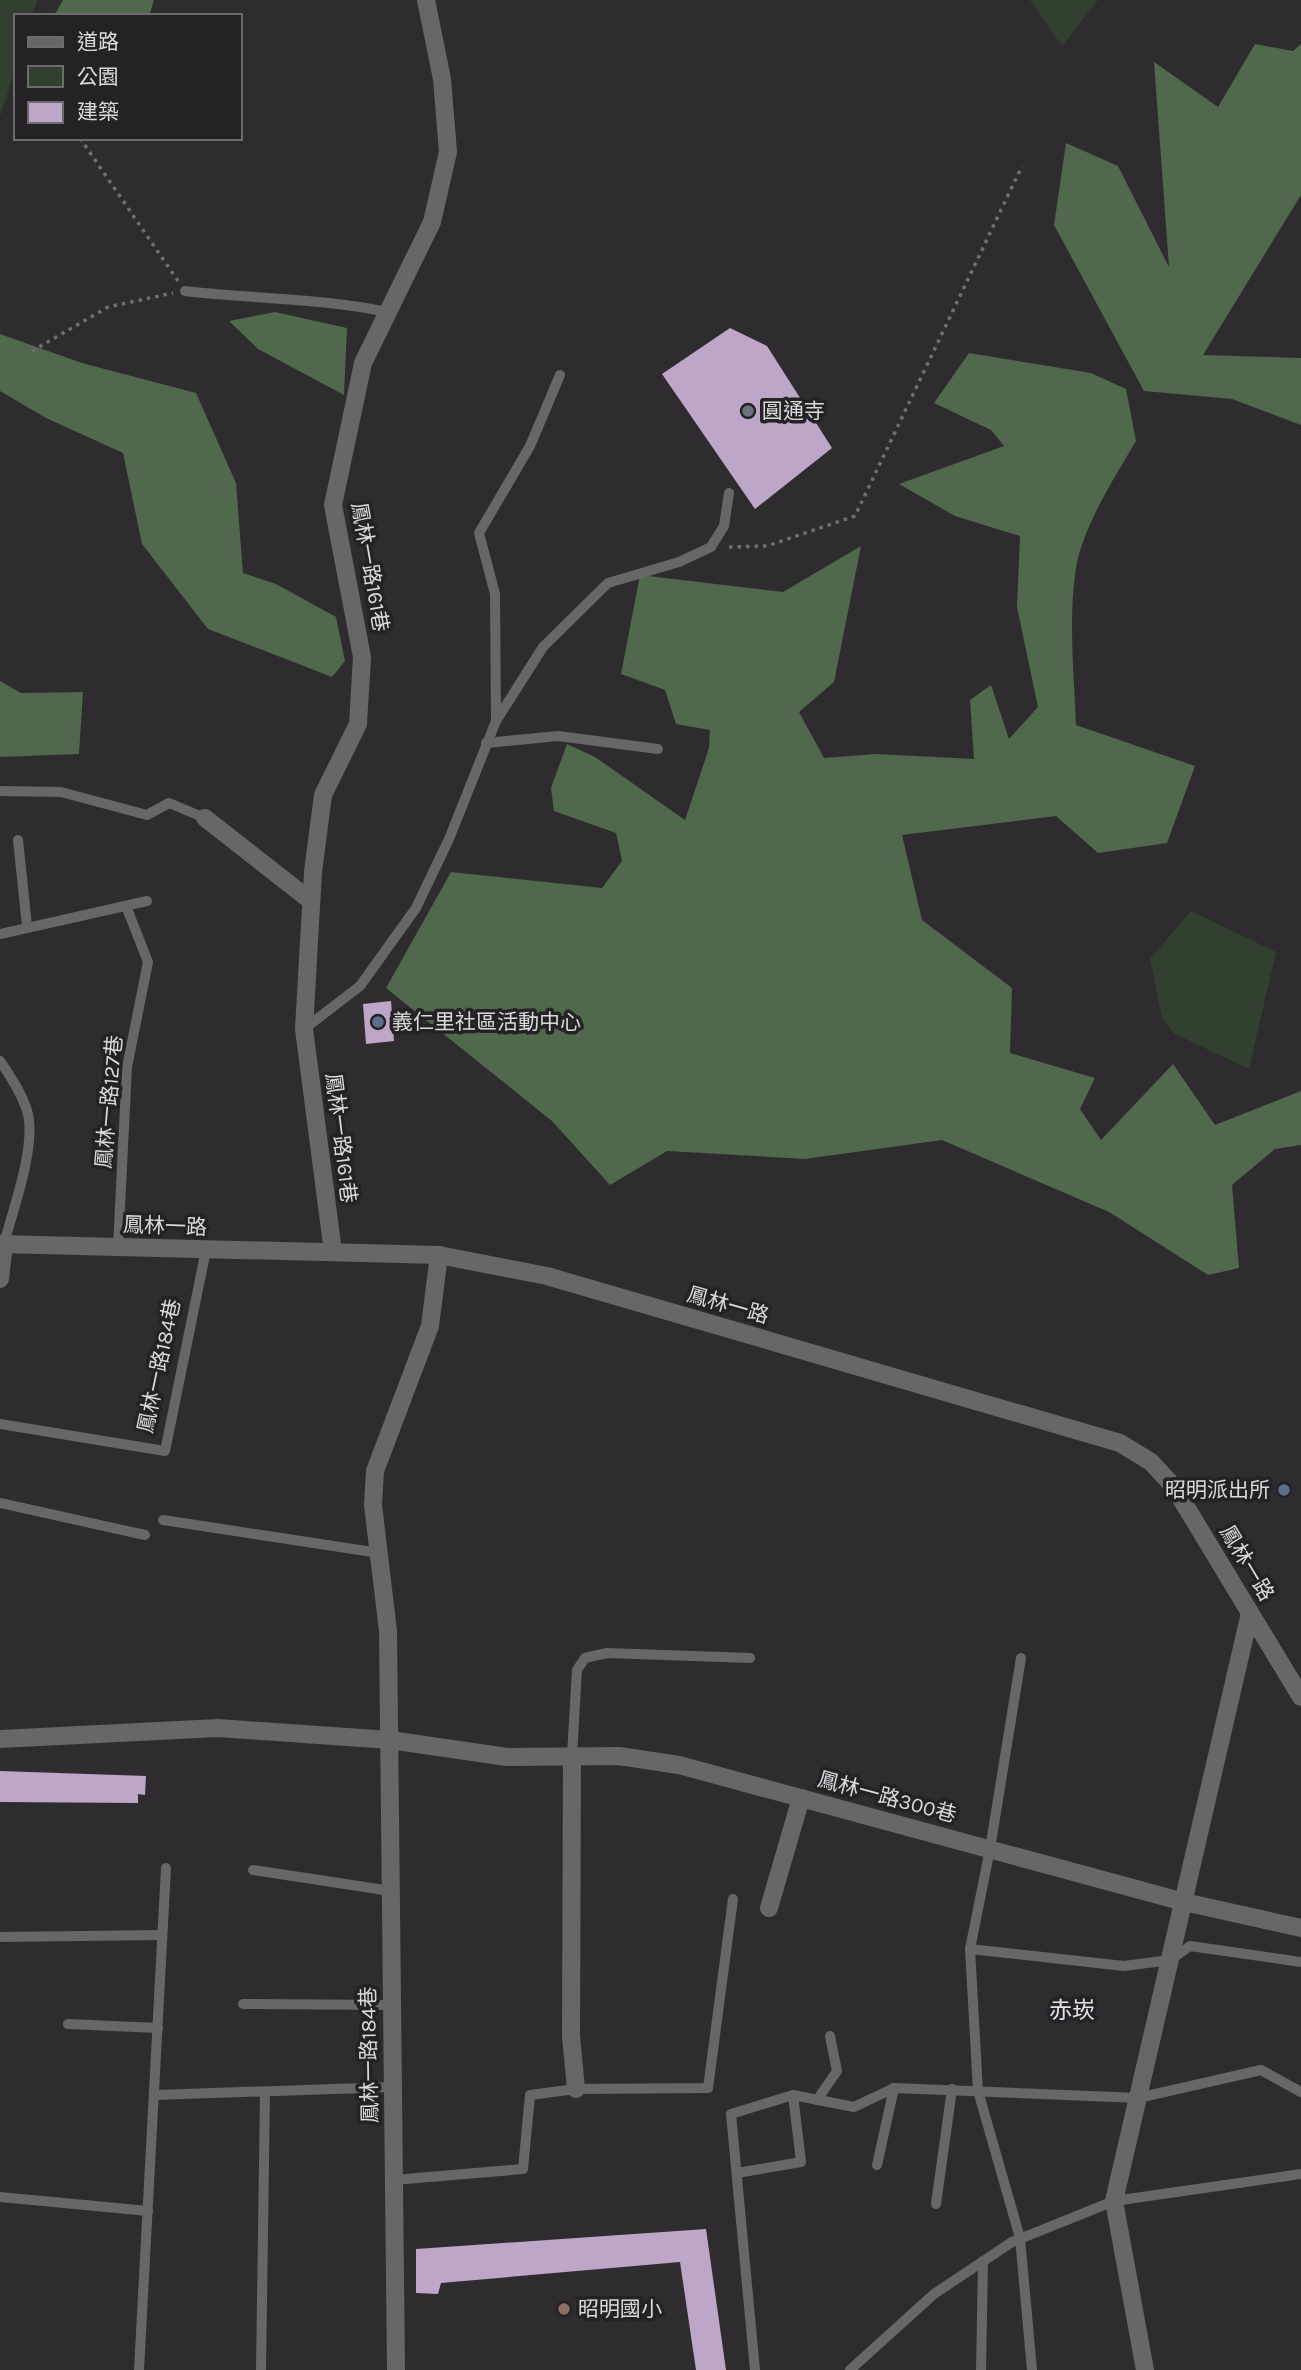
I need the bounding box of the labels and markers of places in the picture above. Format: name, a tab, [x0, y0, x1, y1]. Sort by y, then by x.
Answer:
place label: 圓通寺	[762, 399, 825, 423]
marker: 圓通寺	[740, 403, 756, 419]
place label: 義仁里社區活動中心	[392, 1010, 581, 1034]
marker: 義仁里社區活動中心	[370, 1014, 386, 1030]
place label: 昭明派出所	[1165, 1478, 1270, 1502]
marker: 昭明派出所	[1276, 1482, 1292, 1498]
place label: 昭明國小	[578, 2297, 662, 2321]
marker: 昭明國小	[556, 2301, 572, 2317]

